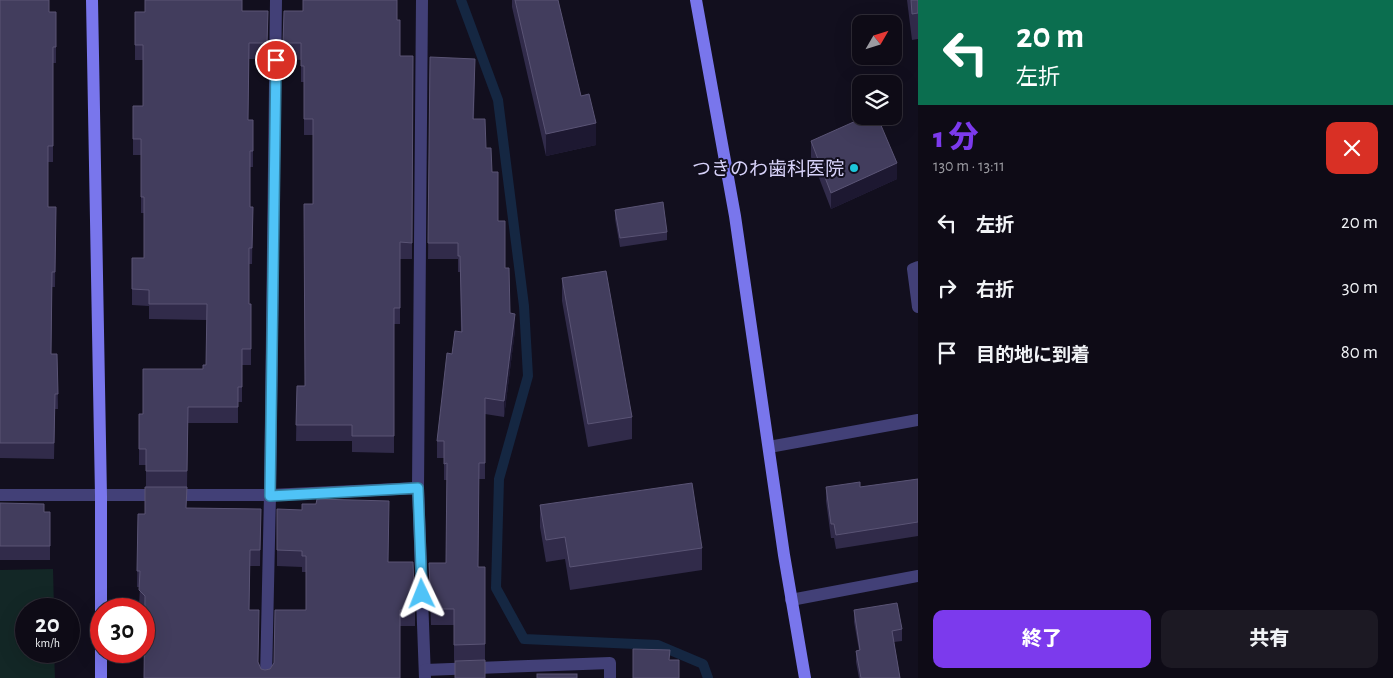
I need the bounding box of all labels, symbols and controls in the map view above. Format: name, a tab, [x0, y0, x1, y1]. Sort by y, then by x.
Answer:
north arrow	[852, 15, 902, 65]
map controls	[852, 15, 902, 125]
text: 20 m	[1016, 19, 1084, 54]
icon: left	[933, 20, 998, 85]
pin	[255, 39, 297, 81]
icon: arrive	[262, 46, 290, 74]
text: 左折	[1016, 66, 1060, 88]
button: layers	[852, 75, 902, 125]
button: close	[1326, 122, 1378, 174]
text: 1 分	[933, 123, 978, 153]
text: 130 m · 13:11	[933, 158, 1005, 174]
place label: つきのわ歯科医院	[692, 159, 844, 179]
marker: つきのわ歯科医院	[848, 162, 860, 174]
icon: left	[933, 209, 961, 237]
text: 20 m	[1341, 213, 1378, 232]
text: 左折	[976, 216, 1014, 235]
icon: right	[933, 274, 961, 302]
text: 30 m	[1342, 278, 1378, 297]
text: 右折	[976, 281, 1014, 300]
icon: arrive	[933, 339, 961, 367]
text: 80 m	[1341, 343, 1378, 362]
text: 目的地に到着	[976, 346, 1090, 365]
position arrow	[395, 567, 447, 619]
speed limit sign: 30	[90, 598, 155, 663]
button: 終了	[933, 610, 1151, 668]
button: 共有	[1161, 610, 1378, 668]
text: 20	[35, 612, 60, 637]
text: km/h	[35, 637, 60, 649]

